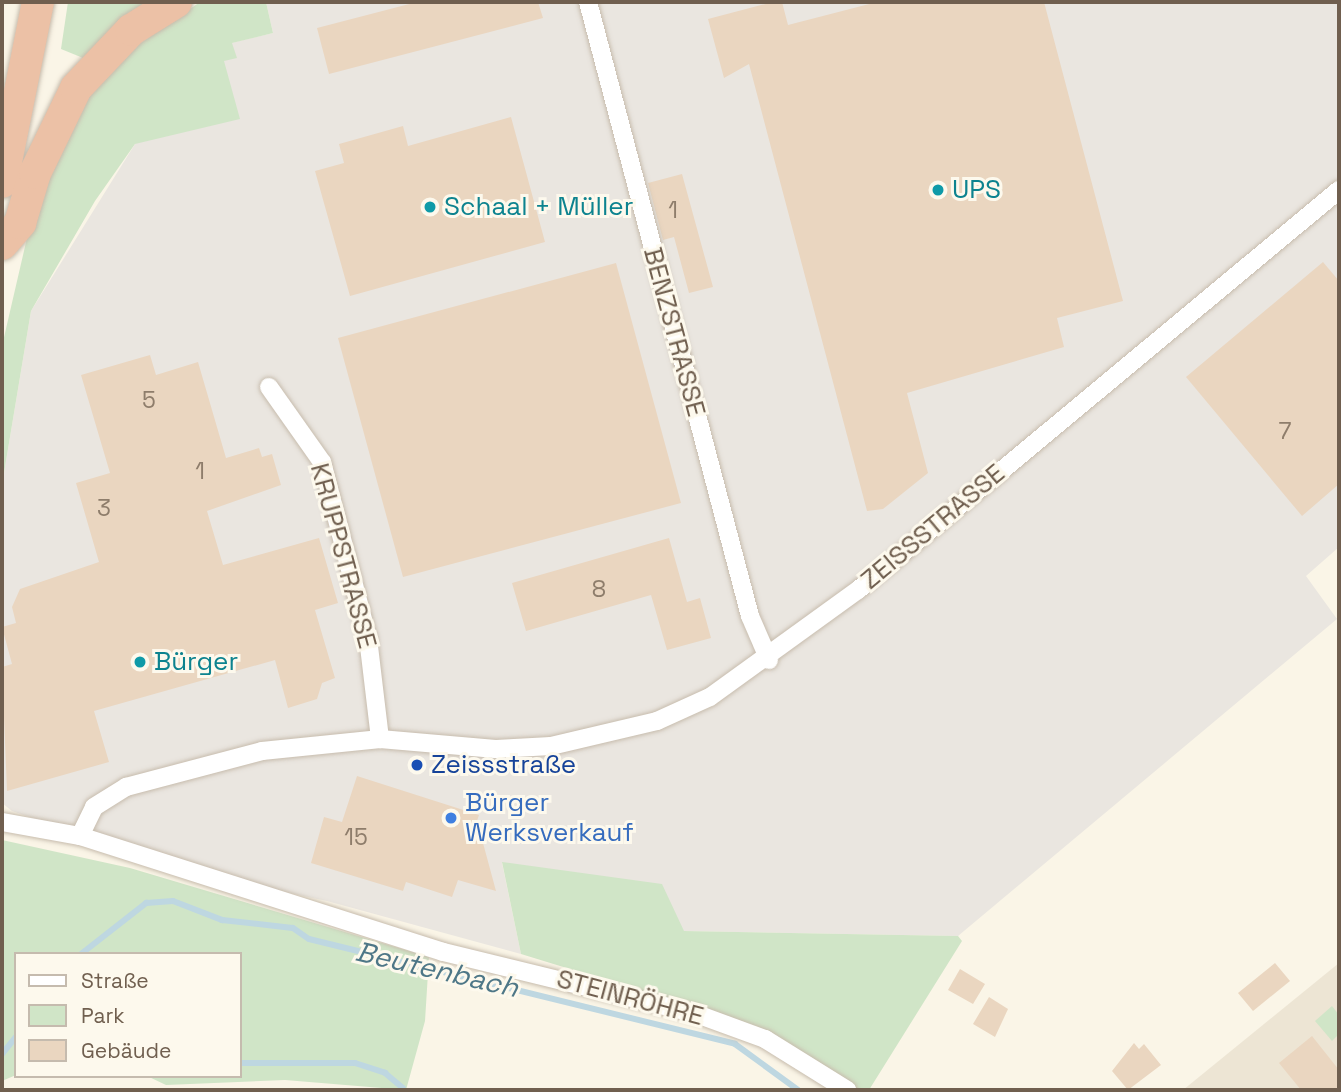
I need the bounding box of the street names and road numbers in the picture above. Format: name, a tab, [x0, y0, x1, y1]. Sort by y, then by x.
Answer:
street label: BENZSTRASSE	[636, 244, 712, 420]
street label: ZEISSSTRASSE	[855, 458, 1011, 596]
street label: KRUPPSTRASSE	[303, 460, 383, 652]
street label: STEINRÖHRE	[553, 963, 707, 1033]

